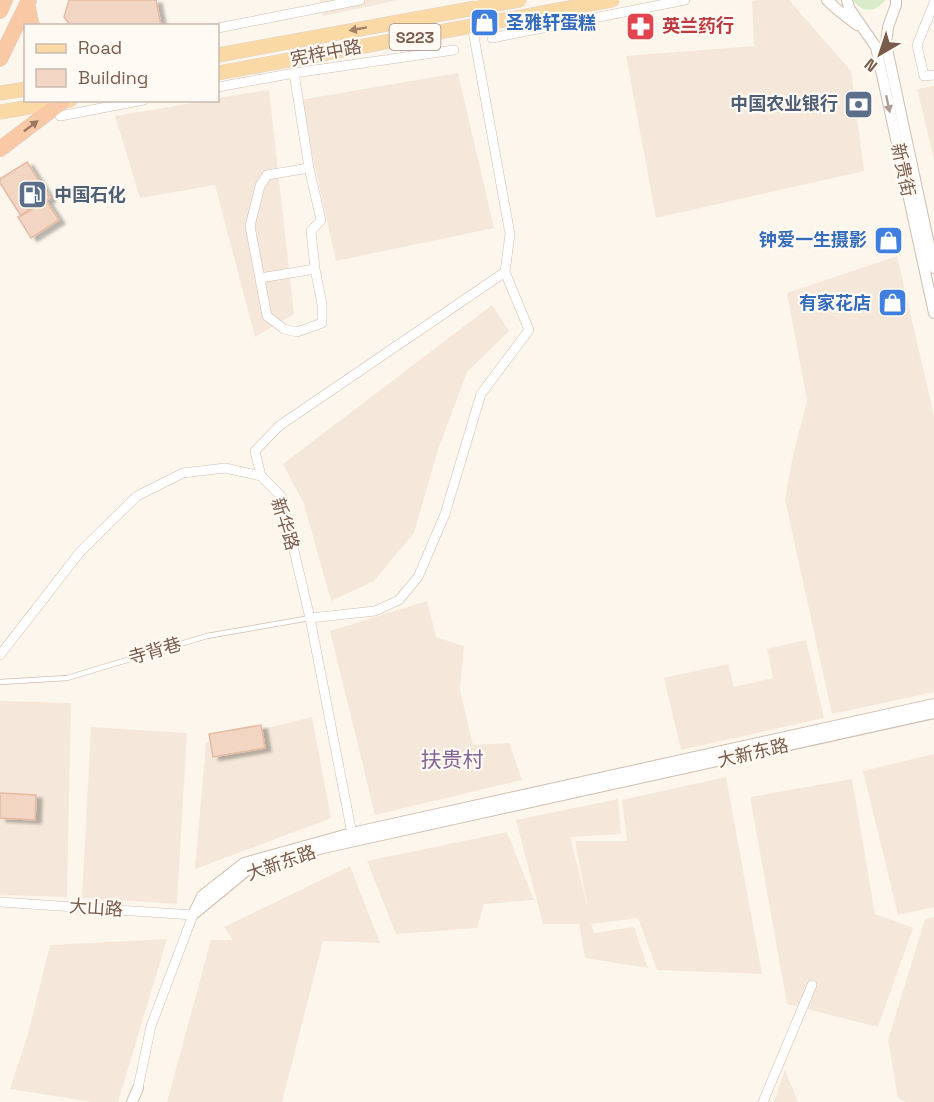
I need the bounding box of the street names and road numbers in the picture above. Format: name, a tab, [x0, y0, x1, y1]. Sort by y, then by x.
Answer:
road number: S223	[390, 24, 440, 50]
street label: 宪梓中路	[288, 34, 363, 71]
street label: 新贵街	[887, 141, 920, 199]
street label: 新华路	[267, 495, 304, 553]
street label: 寺背巷	[126, 632, 184, 669]
street label: 大新东路	[715, 733, 791, 772]
street label: 大新东路	[243, 840, 319, 885]
street label: 大山路	[68, 894, 124, 921]

